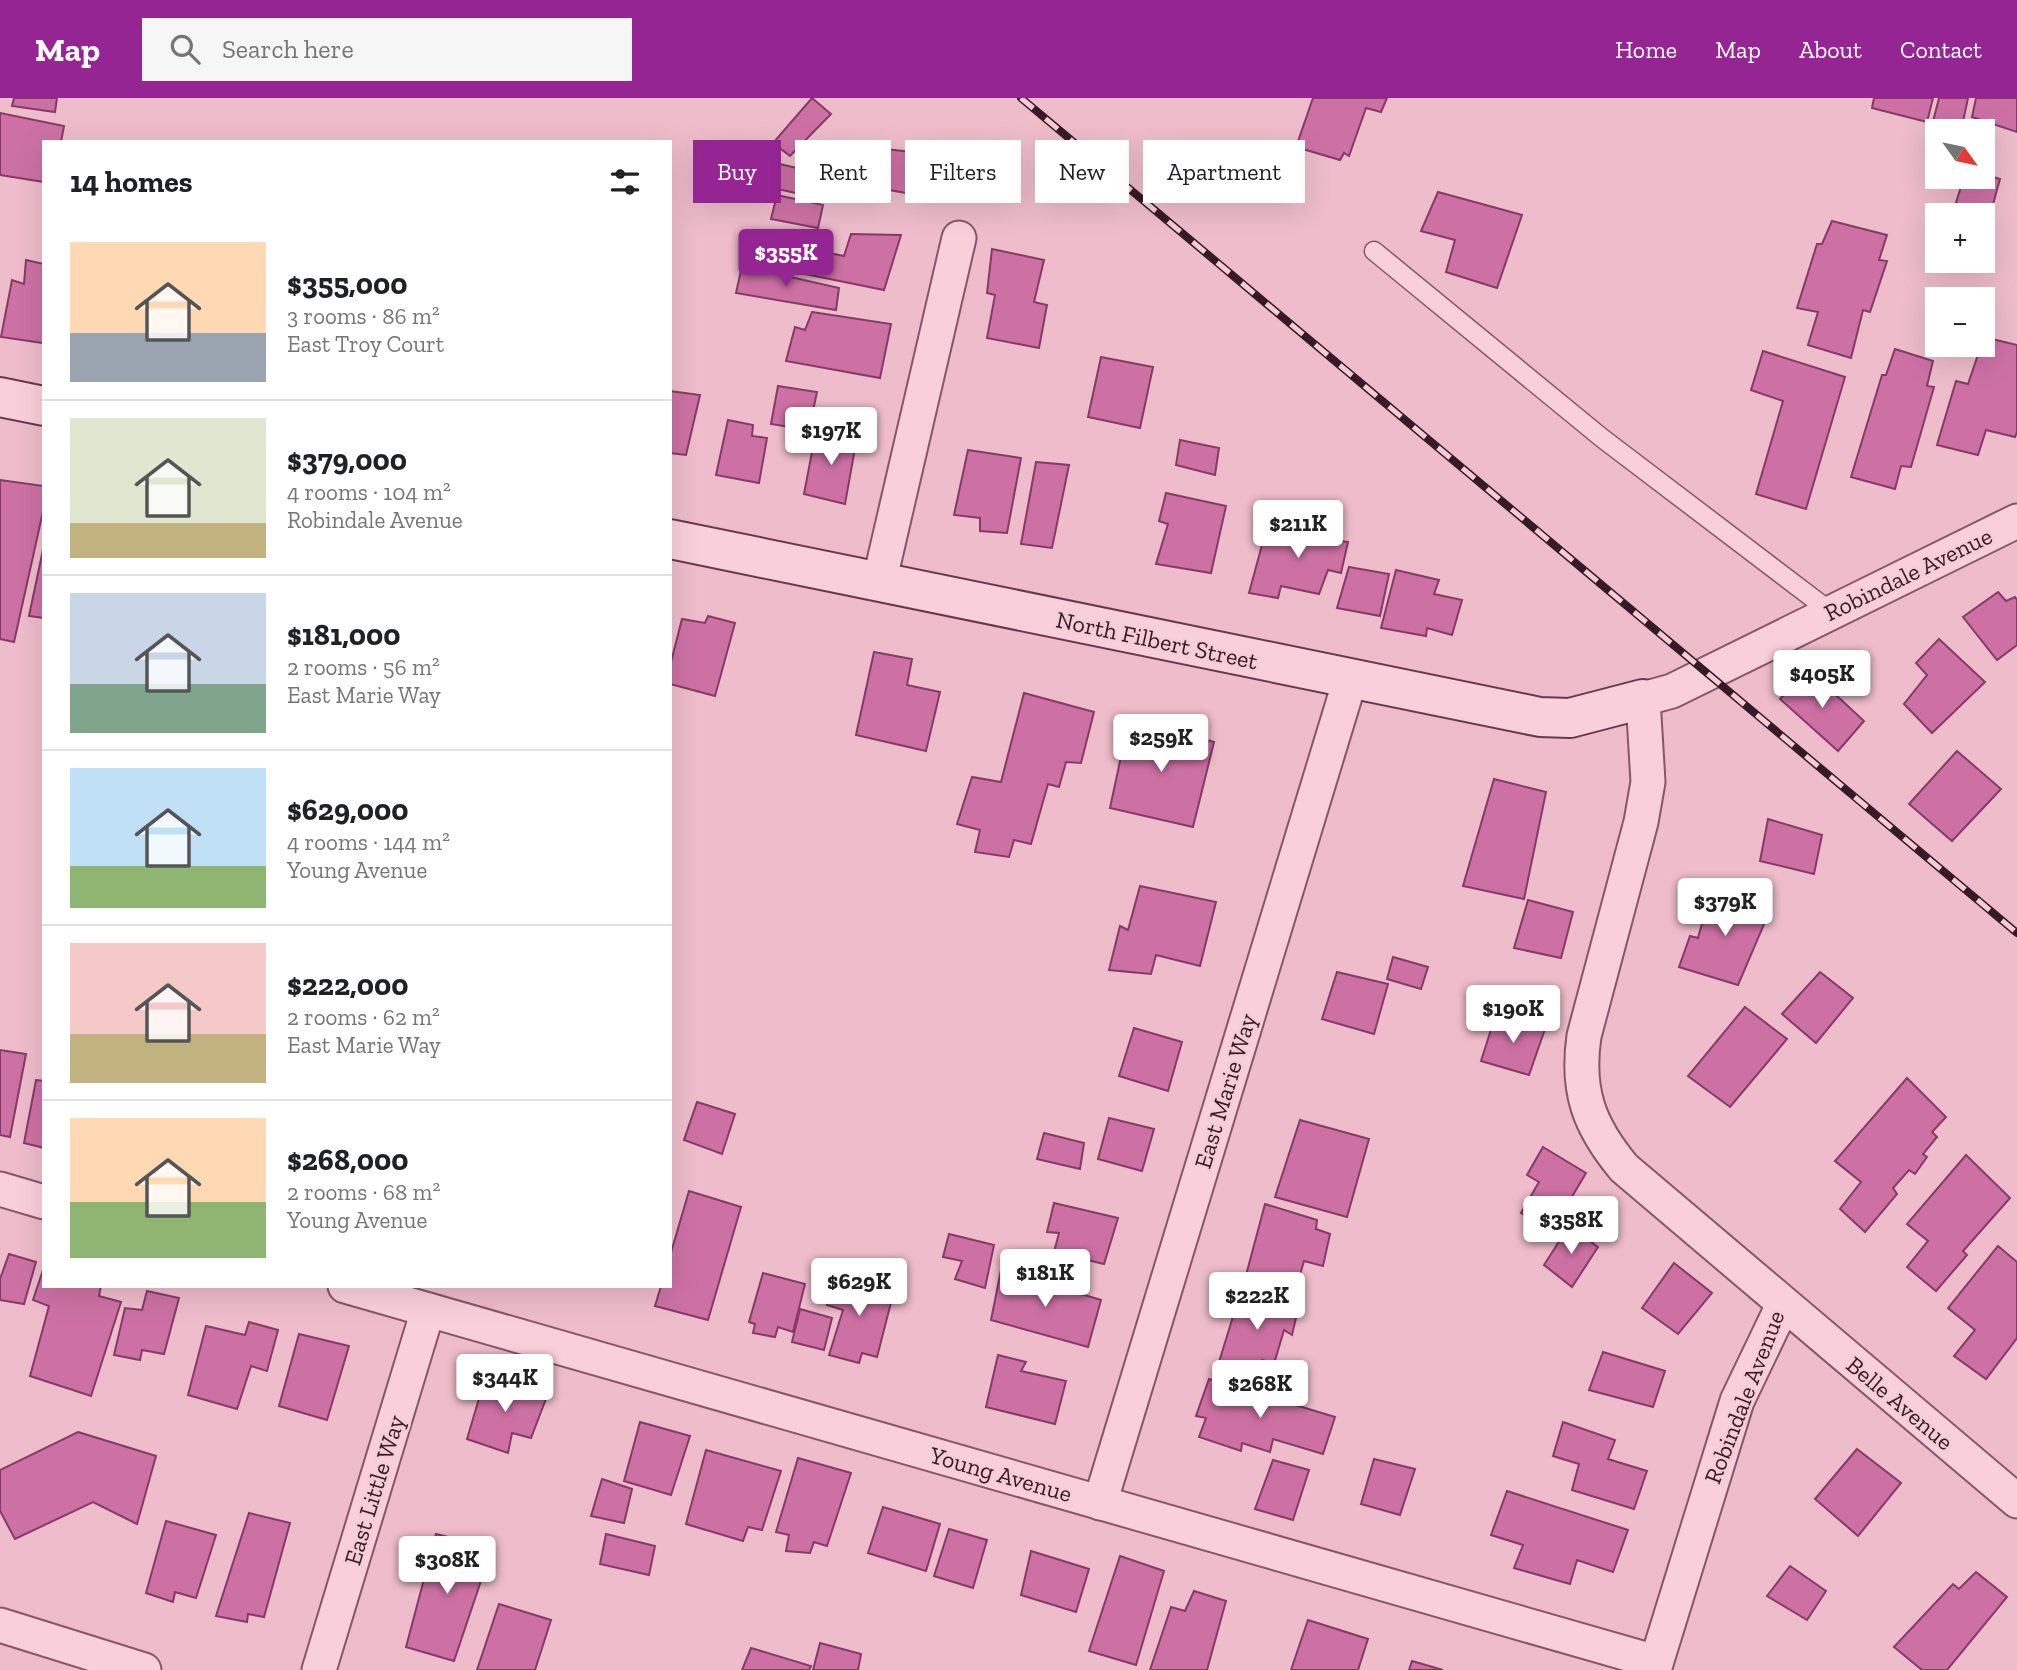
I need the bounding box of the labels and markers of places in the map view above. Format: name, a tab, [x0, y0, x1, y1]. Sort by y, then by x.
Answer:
pin: $355K	[737, 230, 835, 289]
pin: $197K	[782, 408, 880, 467]
pin: $211K	[1249, 500, 1347, 560]
pin: $405K	[1773, 650, 1871, 710]
pin: $259K	[1112, 714, 1210, 774]
pin: $379K	[1676, 878, 1774, 938]
pin: $190K	[1464, 986, 1562, 1045]
pin: $358K	[1522, 1196, 1620, 1256]
pin: $181K	[996, 1250, 1094, 1309]
pin: $629K	[810, 1258, 908, 1318]
pin: $222K	[1208, 1272, 1306, 1332]
pin: $344K	[456, 1354, 554, 1414]
pin: $268K	[1211, 1360, 1309, 1420]
pin: $308K	[398, 1536, 496, 1596]

